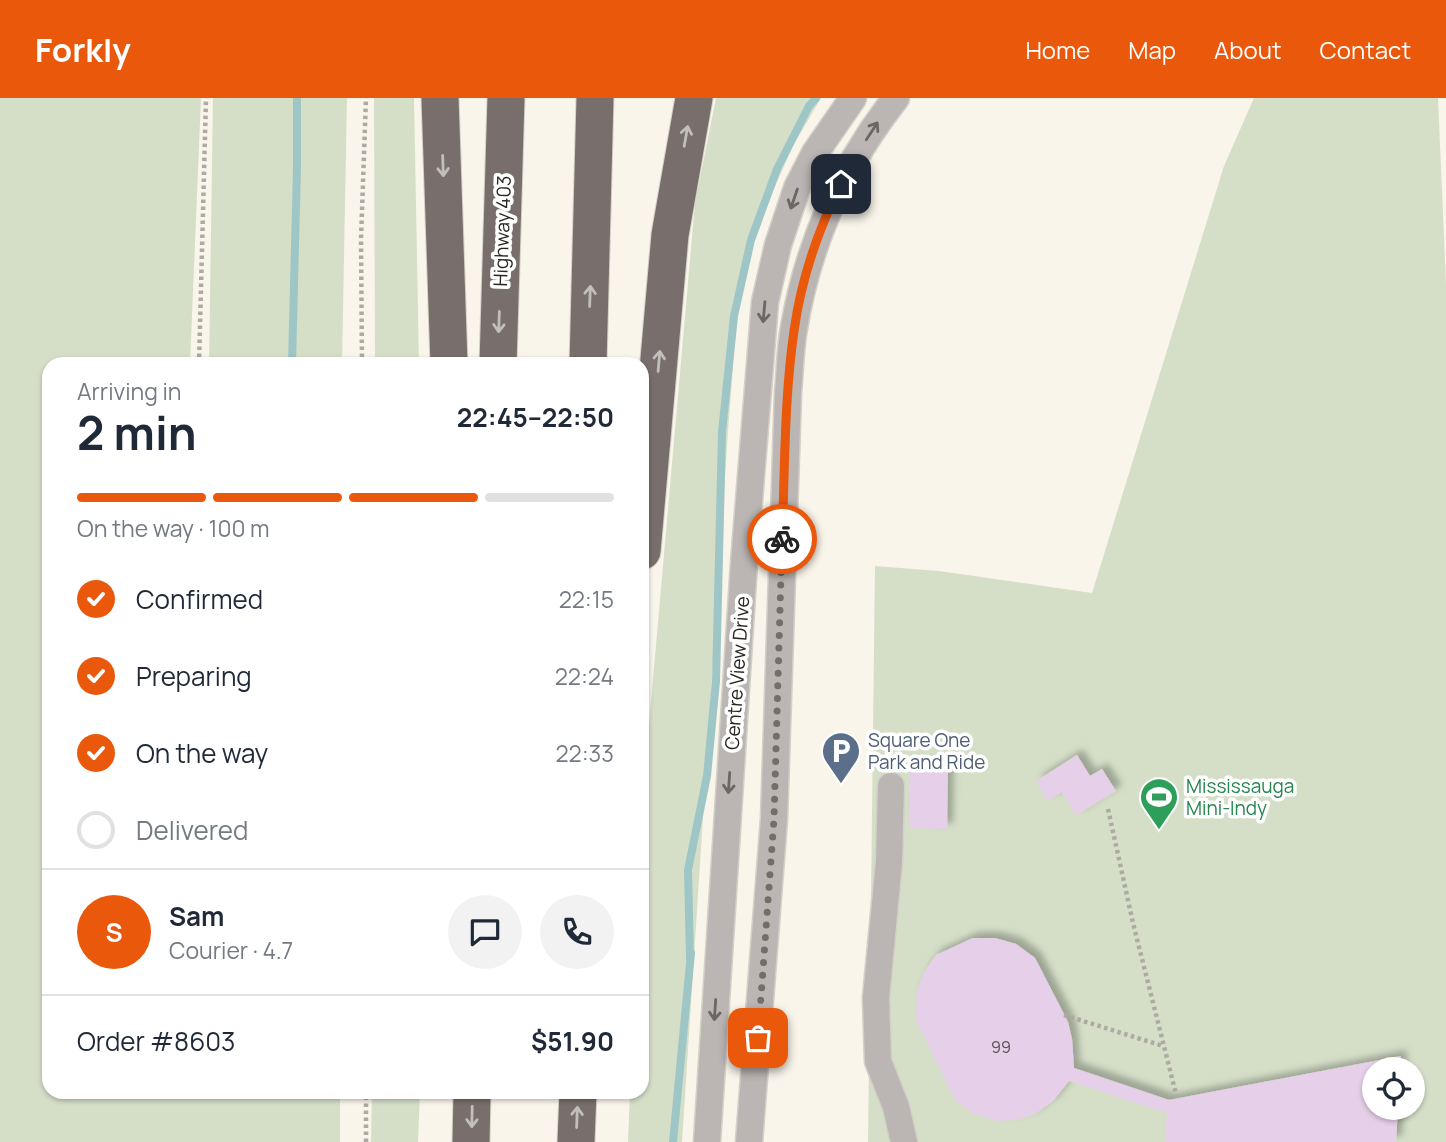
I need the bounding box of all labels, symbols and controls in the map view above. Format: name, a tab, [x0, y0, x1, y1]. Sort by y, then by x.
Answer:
text: Forkly	[35, 27, 131, 72]
text: Home	[1025, 33, 1090, 66]
text: Map	[1128, 33, 1176, 66]
text: About	[1214, 33, 1282, 66]
text: Contact	[1320, 33, 1411, 66]
one-way arrow	[865, 121, 879, 141]
one-way arrow	[680, 125, 693, 148]
one-way arrow	[436, 154, 449, 177]
pin	[811, 154, 871, 214]
icon: home	[822, 165, 860, 203]
street label: Highway 403	[487, 175, 517, 287]
one-way arrow	[787, 187, 799, 209]
one-way arrow	[583, 285, 596, 308]
one-way arrow	[757, 300, 770, 323]
one-way arrow	[493, 311, 506, 334]
one-way arrow	[653, 350, 666, 373]
text: Arriving in	[77, 375, 182, 407]
text: 22:45–22:50	[457, 399, 614, 435]
text: 2 min	[77, 401, 197, 464]
courier	[747, 504, 817, 574]
text: On the way · 100 m	[77, 512, 270, 544]
icon: bike	[763, 520, 801, 558]
icon: check	[77, 580, 115, 618]
text: Confirmed	[136, 581, 263, 617]
text: 22:15	[559, 583, 614, 615]
street label: Centre View Drive	[719, 595, 755, 751]
icon: check	[77, 657, 115, 695]
text: Preparing	[136, 658, 252, 694]
text: 22:24	[555, 660, 614, 692]
place label: Square One Park and Ride	[868, 727, 985, 775]
parking icon: Square One Park and Ride	[820, 730, 862, 785]
icon: check	[77, 734, 115, 772]
text: On the way	[136, 735, 268, 771]
text: 22:33	[555, 737, 614, 769]
one-way arrow	[723, 772, 736, 795]
place label: Mississauga Mini-Indy	[1186, 773, 1294, 821]
sports icon: Mississauga Mini-Indy	[1138, 776, 1180, 831]
text: Delivered	[136, 812, 248, 848]
button: chat	[448, 895, 522, 969]
button: phone	[540, 895, 614, 969]
text: Sam	[169, 898, 224, 934]
text: S	[105, 914, 123, 950]
text: Courier · 4.7	[169, 934, 293, 966]
one-way arrow	[708, 999, 721, 1022]
pin	[728, 1008, 788, 1068]
icon: bag	[739, 1019, 777, 1057]
text: Order #8603	[77, 1023, 236, 1059]
text: $51.90	[531, 1023, 614, 1059]
house number: 99	[991, 1036, 1011, 1058]
map controls	[1362, 1057, 1425, 1120]
button: locate	[1362, 1057, 1425, 1120]
one-way arrow	[465, 1105, 479, 1128]
one-way arrow	[571, 1106, 584, 1129]

